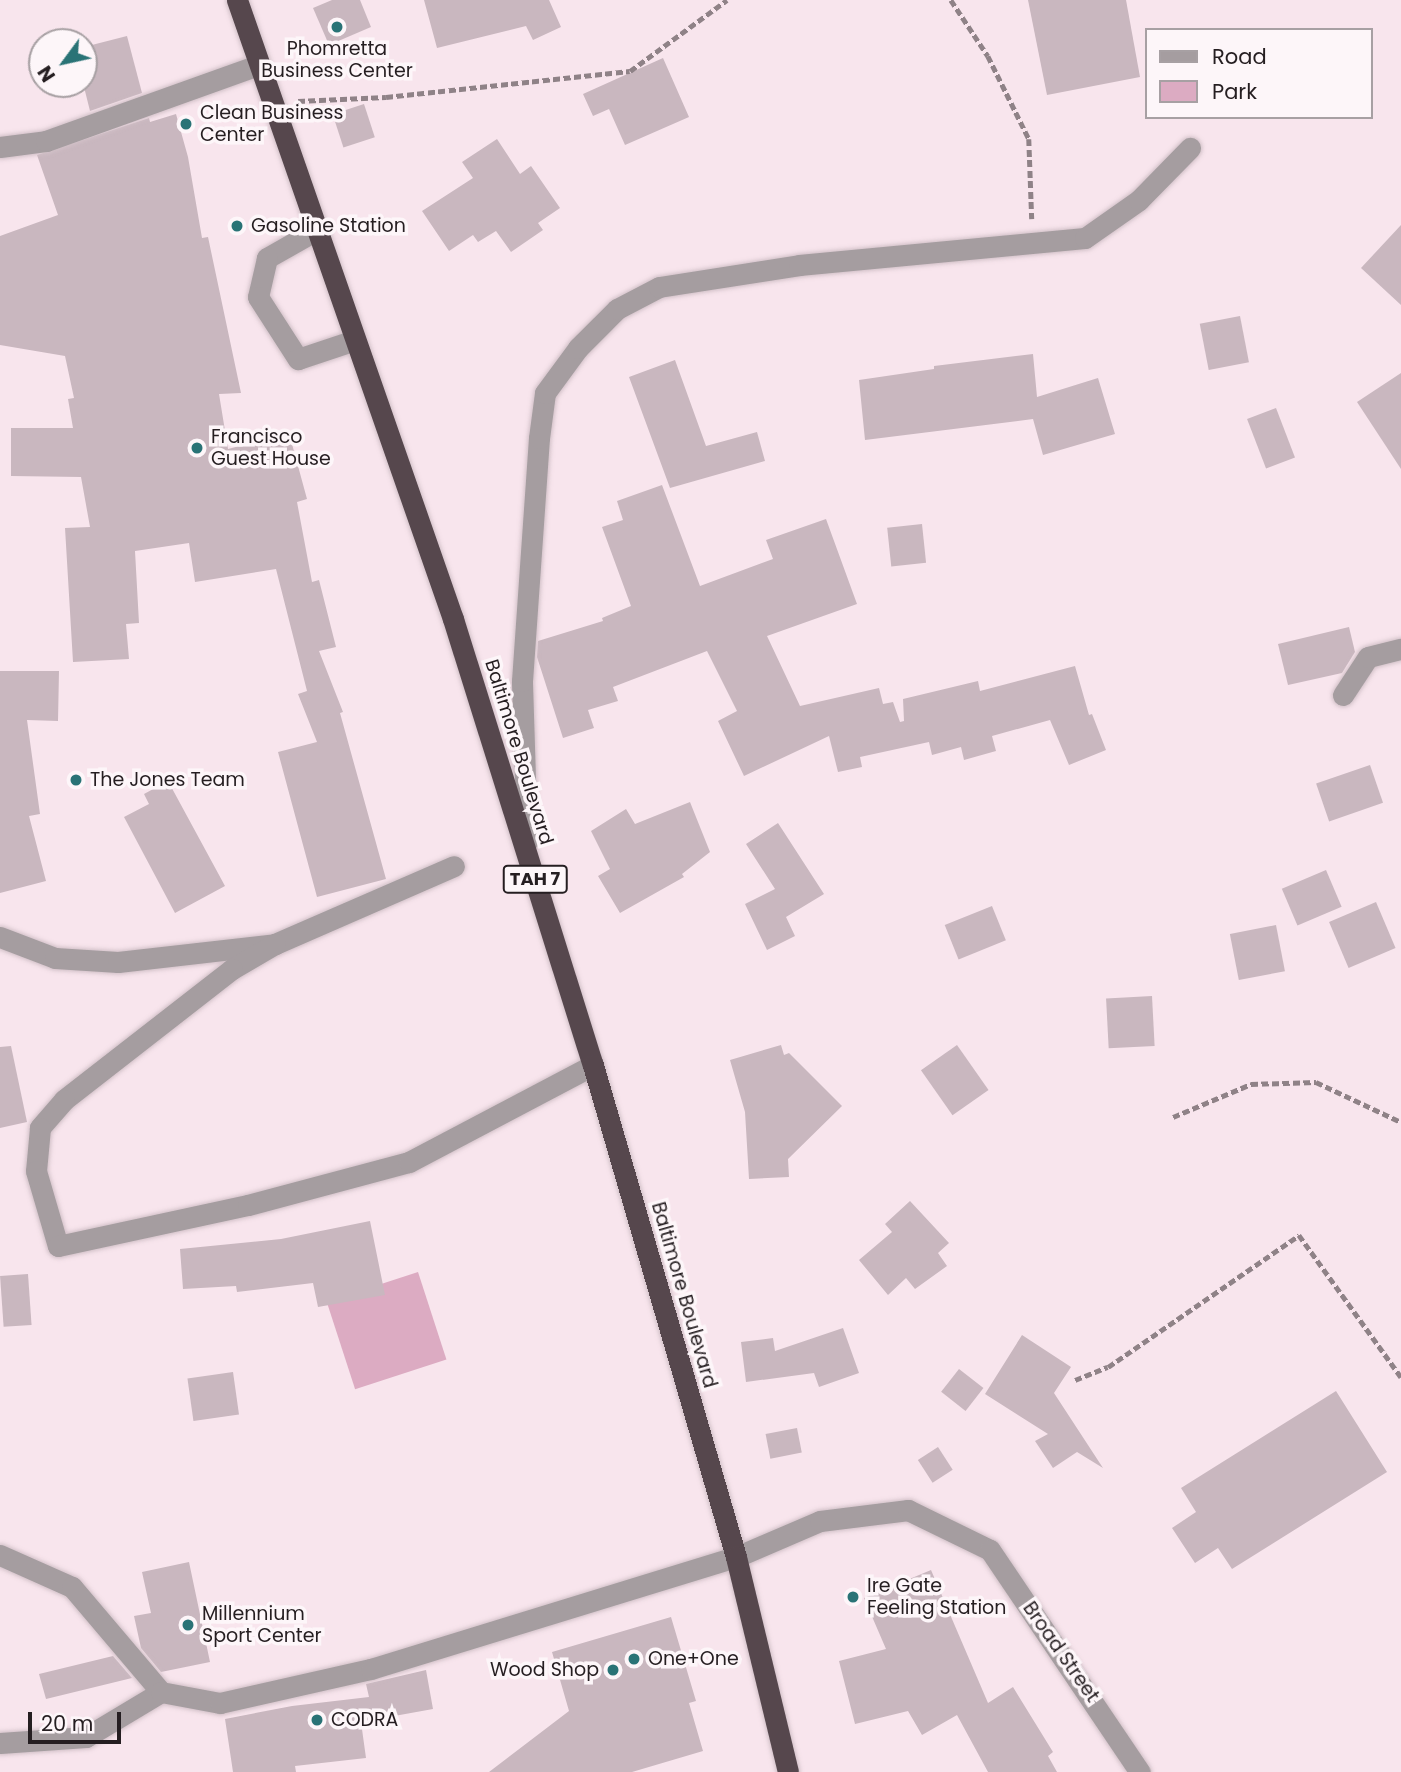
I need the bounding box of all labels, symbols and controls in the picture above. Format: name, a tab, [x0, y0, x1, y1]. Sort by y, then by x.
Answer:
marker: Phomretta Business Center	[329, 19, 345, 35]
north arrow	[28, 28, 98, 98]
legend	[1146, 28, 1373, 119]
place label: Phomretta Business Center	[261, 38, 413, 82]
text: Road	[1212, 42, 1267, 71]
text: N	[31, 60, 62, 87]
text: Park	[1212, 77, 1257, 106]
place label: Clean Business Center	[200, 102, 343, 146]
marker: Clean Business Center	[178, 116, 194, 132]
place label: Gasoline Station	[251, 215, 406, 237]
marker: Gasoline Station	[229, 218, 245, 234]
place label: Francisco Guest House	[211, 426, 331, 470]
marker: Francisco Guest House	[189, 440, 205, 456]
street label: Baltimore Boulevard	[480, 657, 558, 847]
place label: The Jones Team	[90, 769, 245, 791]
marker: The Jones Team	[68, 772, 84, 788]
road number: TAH 7	[502, 864, 568, 894]
street label: Baltimore Boulevard	[647, 1199, 721, 1391]
place label: Ire Gate Feeling Station	[867, 1575, 1006, 1619]
marker: Ire Gate Feeling Station	[845, 1589, 861, 1605]
street label: Broad Street	[1018, 1597, 1104, 1707]
place label: Millennium Sport Center	[202, 1603, 322, 1647]
marker: Millennium Sport Center	[180, 1617, 196, 1633]
place label: One+One	[648, 1648, 739, 1670]
marker: One+One	[626, 1651, 642, 1667]
place label: Wood Shop	[490, 1659, 599, 1681]
marker: Wood Shop	[605, 1662, 621, 1678]
scale bar	[32, 1698, 124, 1742]
text: 20 m	[41, 1709, 94, 1738]
place label: CODRA	[331, 1709, 398, 1731]
marker: CODRA	[309, 1712, 325, 1728]

